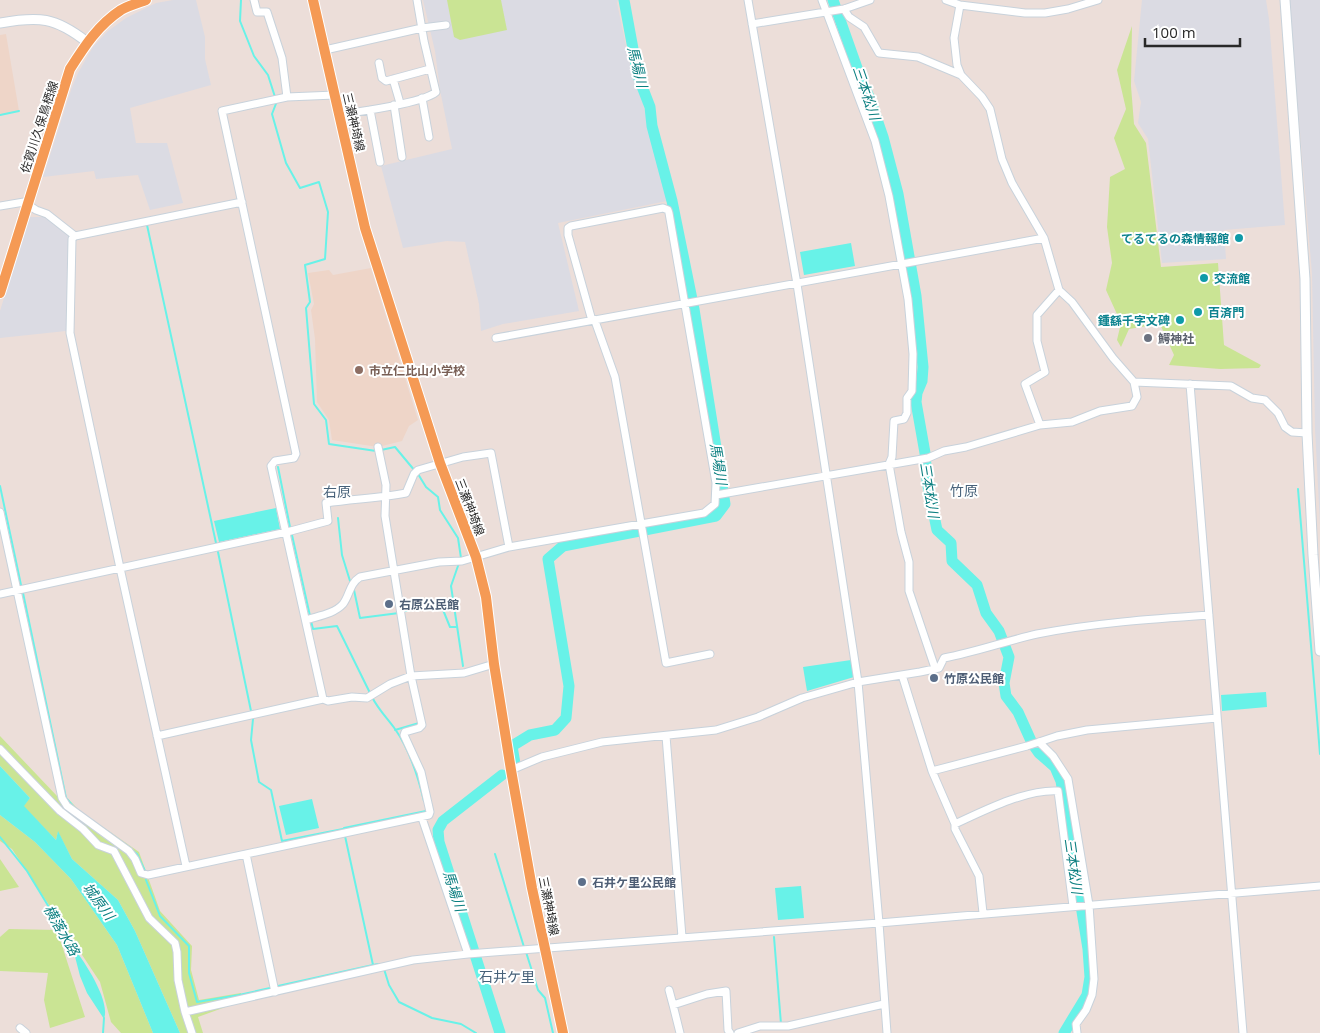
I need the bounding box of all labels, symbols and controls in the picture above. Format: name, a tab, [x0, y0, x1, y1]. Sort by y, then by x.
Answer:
scale bar	[1145, 15, 1240, 47]
text: 100 m	[1152, 22, 1196, 42]
water label: 馬場川	[624, 44, 653, 92]
water label: 三本松川	[849, 63, 886, 124]
street label: 佐賀川久保鳥栖線	[16, 79, 62, 175]
street label: 三瀬神埼線	[339, 91, 369, 153]
place label: てるてるの森情報館	[1121, 230, 1229, 247]
marker: てるてるの森情報館	[1233, 232, 1245, 244]
place label: 交流館	[1214, 270, 1250, 287]
marker: 交流館	[1198, 272, 1210, 284]
place label: 百済門	[1208, 304, 1244, 321]
marker: 百済門	[1192, 306, 1204, 318]
place label: 鍾繇千字文碑	[1097, 312, 1170, 329]
marker: 鍾繇千字文碑	[1174, 314, 1186, 326]
place label: 鰐神社	[1158, 330, 1194, 347]
marker: 鰐神社	[1142, 332, 1154, 344]
place label: 市立仁比山小学校	[369, 362, 465, 379]
marker: 市立仁比山小学校	[353, 364, 365, 376]
water label: 馬場川	[706, 442, 732, 488]
water label: 三本松川	[916, 461, 944, 521]
street label: 三瀬神埼線	[451, 476, 489, 538]
district label: 竹原	[950, 481, 978, 500]
district label: 右原	[323, 482, 351, 501]
place label: 右原公民館	[399, 596, 459, 613]
marker: 右原公民館	[383, 598, 395, 610]
place label: 竹原公民館	[944, 670, 1004, 687]
marker: 竹原公民館	[928, 672, 940, 684]
water label: 三本松川	[1061, 837, 1088, 897]
water label: 馬場川	[439, 868, 471, 916]
place label: 石井ケ里公民館	[592, 874, 676, 891]
street label: 三瀬神埼線	[535, 875, 563, 937]
marker: 石井ケ里公民館	[576, 876, 588, 888]
water label: 城原川	[79, 879, 120, 925]
water label: 横落水路	[40, 901, 85, 960]
district label: 石井ケ里	[479, 967, 535, 986]

